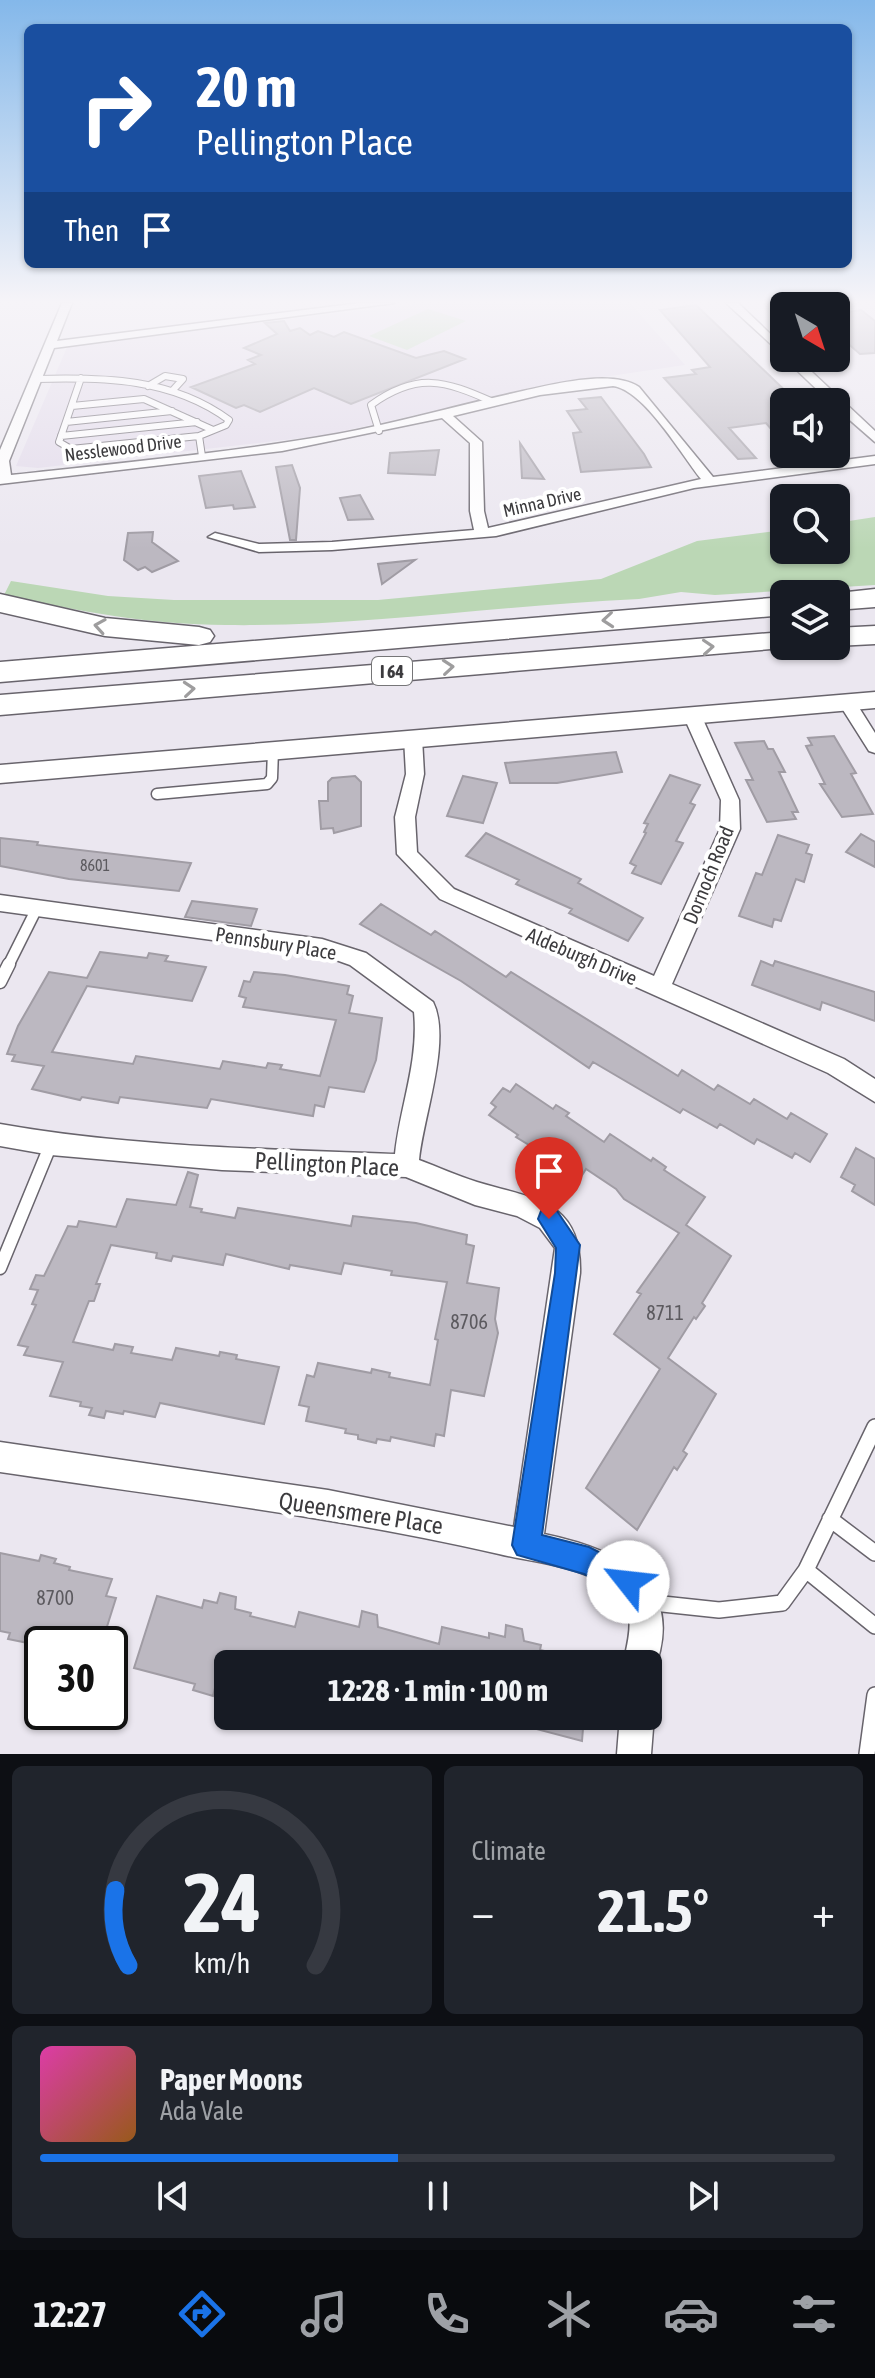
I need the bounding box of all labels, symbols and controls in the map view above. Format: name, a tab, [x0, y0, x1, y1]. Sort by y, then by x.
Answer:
text: 20 m	[196, 55, 297, 119]
icon: right	[64, 56, 168, 160]
text: Pellington Place	[196, 121, 413, 163]
icon: arrive	[135, 208, 179, 252]
text: Then	[64, 213, 119, 247]
north arrow	[770, 292, 850, 372]
map controls	[770, 292, 850, 660]
button: sound	[770, 388, 850, 468]
street label: Nesslewood Drive	[63, 430, 183, 466]
street label: Minna Drive	[501, 483, 583, 521]
button: search	[770, 484, 850, 564]
button: layers	[770, 580, 850, 660]
one-way arrow	[601, 611, 614, 628]
one-way arrow	[93, 618, 107, 635]
one-way arrow	[702, 639, 715, 656]
road number: I 64	[372, 657, 412, 685]
one-way arrow	[442, 659, 455, 676]
one-way arrow	[183, 680, 196, 697]
street label: Dornoch Road	[678, 823, 738, 927]
house number: 8601	[80, 856, 110, 874]
street label: Pennsbury Place	[214, 922, 338, 964]
street label: Aldeburgh Drive	[523, 922, 641, 990]
pin	[515, 1137, 583, 1219]
street label: Pellington Place	[254, 1147, 400, 1181]
icon: arrive	[527, 1149, 571, 1193]
house number: 8711	[646, 1301, 684, 1324]
house number: 8706	[450, 1310, 488, 1333]
street label: Queensmere Place	[277, 1487, 445, 1539]
position arrow	[586, 1540, 670, 1624]
house number: 8700	[36, 1586, 74, 1609]
speed limit sign: 30	[24, 1626, 128, 1730]
text: 12:28 · 1 min · 100 m	[328, 1673, 548, 1707]
text: Climate	[472, 1836, 546, 1866]
text: 24	[183, 1854, 261, 1950]
text: 21.5°	[597, 1876, 709, 1945]
text: −	[472, 1886, 494, 1936]
text: +	[812, 1886, 835, 1936]
text: km/h	[193, 1946, 250, 1979]
text: Paper Moons	[160, 2062, 302, 2096]
text: Ada Vale	[160, 2096, 243, 2126]
icon: previous	[151, 2174, 195, 2218]
icon: pause	[416, 2174, 460, 2218]
icon: next	[681, 2174, 725, 2218]
icon: directions	[174, 2286, 230, 2342]
icon: music	[296, 2286, 352, 2342]
icon: phone	[419, 2286, 475, 2342]
icon: climate	[541, 2286, 597, 2342]
icon: car	[663, 2286, 719, 2342]
icon: filters	[786, 2286, 842, 2342]
text: 12:27	[33, 2293, 107, 2335]

